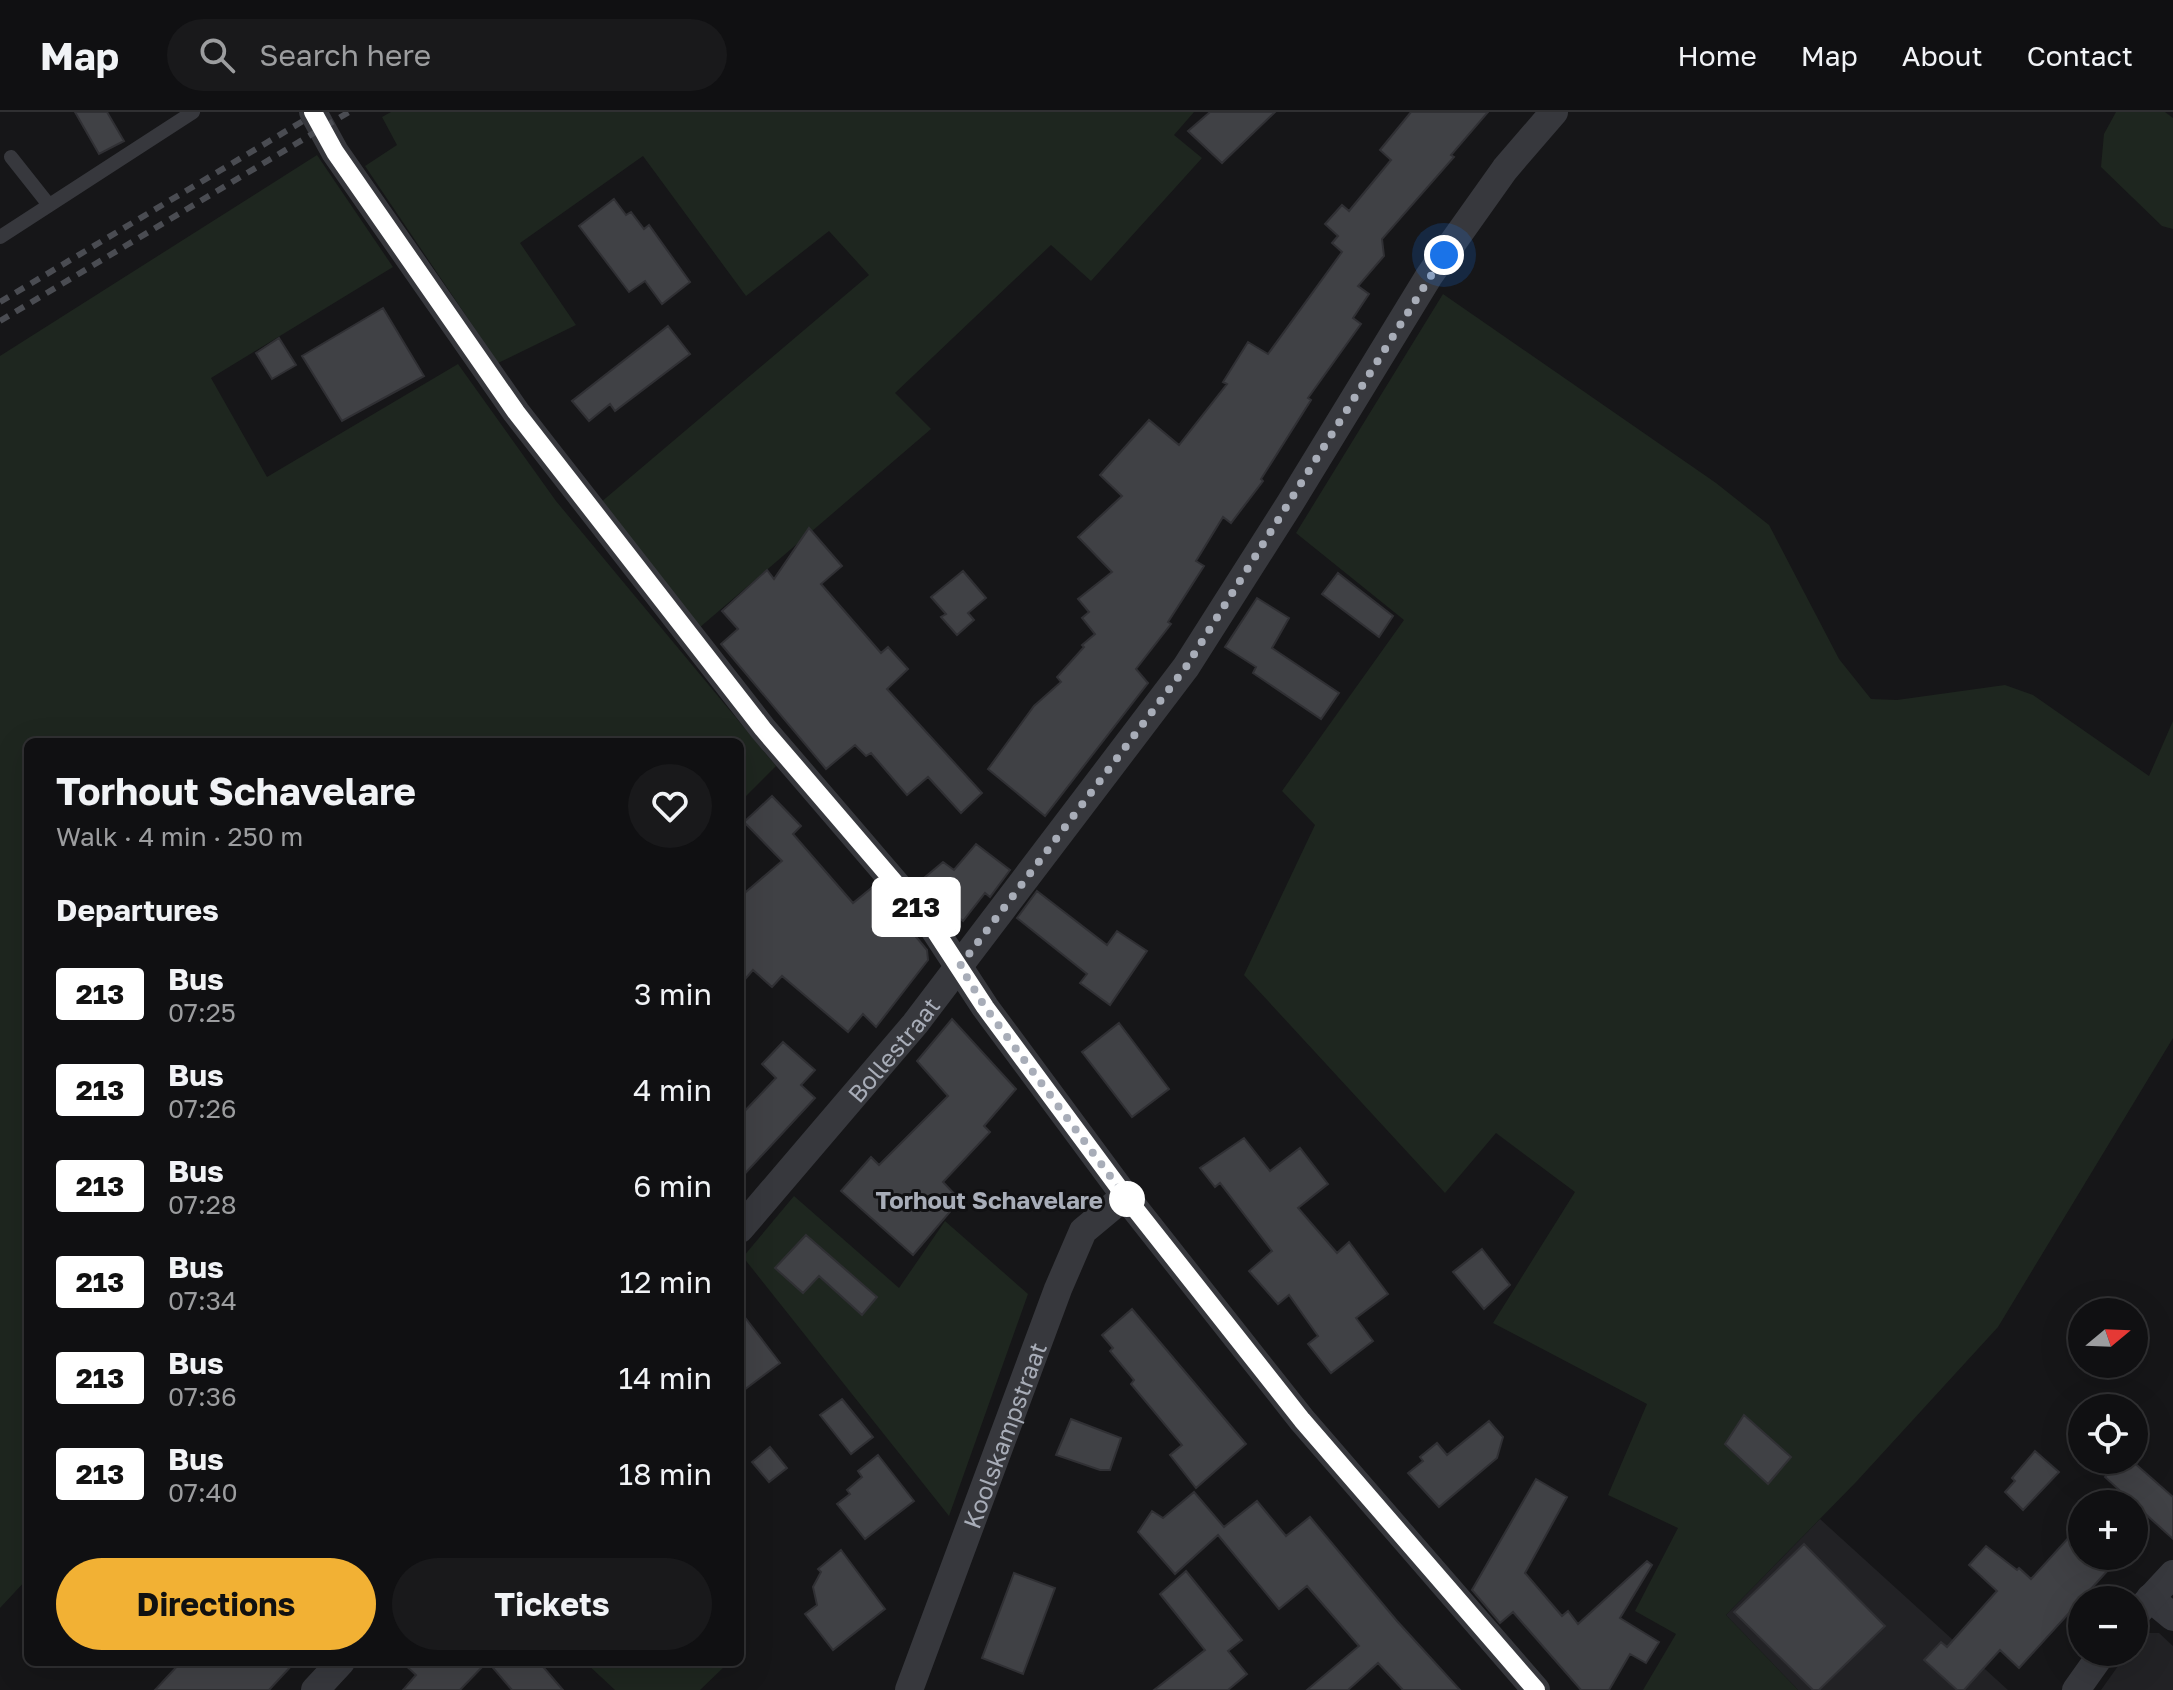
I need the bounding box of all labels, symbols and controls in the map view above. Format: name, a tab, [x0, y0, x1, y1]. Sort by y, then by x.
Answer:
search box	[167, 19, 727, 91]
text: Map	[40, 33, 119, 78]
icon: search	[195, 33, 239, 77]
text: Search here	[259, 37, 431, 73]
text: Home	[1678, 39, 1757, 72]
text: Map	[1801, 39, 1858, 72]
text: About	[1902, 39, 1983, 72]
text: Contact	[2027, 39, 2133, 72]
your location	[1424, 235, 1464, 275]
button: heart	[628, 764, 712, 848]
text: Torhout Schavelare	[56, 768, 416, 813]
text: Walk · 4 min · 250 m	[56, 821, 303, 852]
line badge: 213	[870, 881, 962, 933]
text: 213	[892, 890, 940, 923]
text: Departures	[56, 892, 219, 928]
text: Bus	[168, 961, 224, 997]
text: 3 min	[634, 976, 712, 1012]
text: 213	[76, 977, 124, 1010]
street label: Bollestraat	[841, 991, 945, 1107]
text: 07:25	[168, 997, 236, 1028]
text: Bus	[168, 1057, 224, 1093]
text: 4 min	[633, 1072, 712, 1108]
text: 213	[76, 1073, 124, 1106]
text: 07:26	[168, 1093, 237, 1124]
text: Bus	[168, 1153, 224, 1189]
text: 6 min	[633, 1168, 712, 1204]
text: 213	[76, 1169, 124, 1202]
marker: Torhout Schavelare	[1110, 1182, 1144, 1216]
place label: Torhout Schavelare	[876, 1185, 1103, 1214]
text: 07:28	[168, 1189, 237, 1220]
text: Bus	[168, 1249, 224, 1285]
text: 12 min	[620, 1264, 712, 1300]
text: 213	[76, 1265, 124, 1298]
text: 07:34	[168, 1285, 237, 1316]
north arrow	[2068, 1298, 2148, 1378]
map controls	[2068, 1298, 2148, 1666]
street label: Koolskampstraat	[956, 1338, 1051, 1532]
text: Bus	[168, 1345, 224, 1381]
text: 14 min	[619, 1360, 712, 1396]
text: 213	[76, 1361, 124, 1394]
text: 07:36	[168, 1381, 237, 1412]
button: locate	[2068, 1394, 2148, 1474]
text: Bus	[168, 1441, 224, 1477]
text: 18 min	[619, 1456, 712, 1492]
text: 213	[76, 1457, 124, 1490]
text: 07:40	[168, 1477, 238, 1508]
button: +	[2068, 1490, 2148, 1570]
button: Directions	[56, 1558, 376, 1650]
button: Tickets	[392, 1558, 712, 1650]
button: −	[2068, 1586, 2148, 1666]

